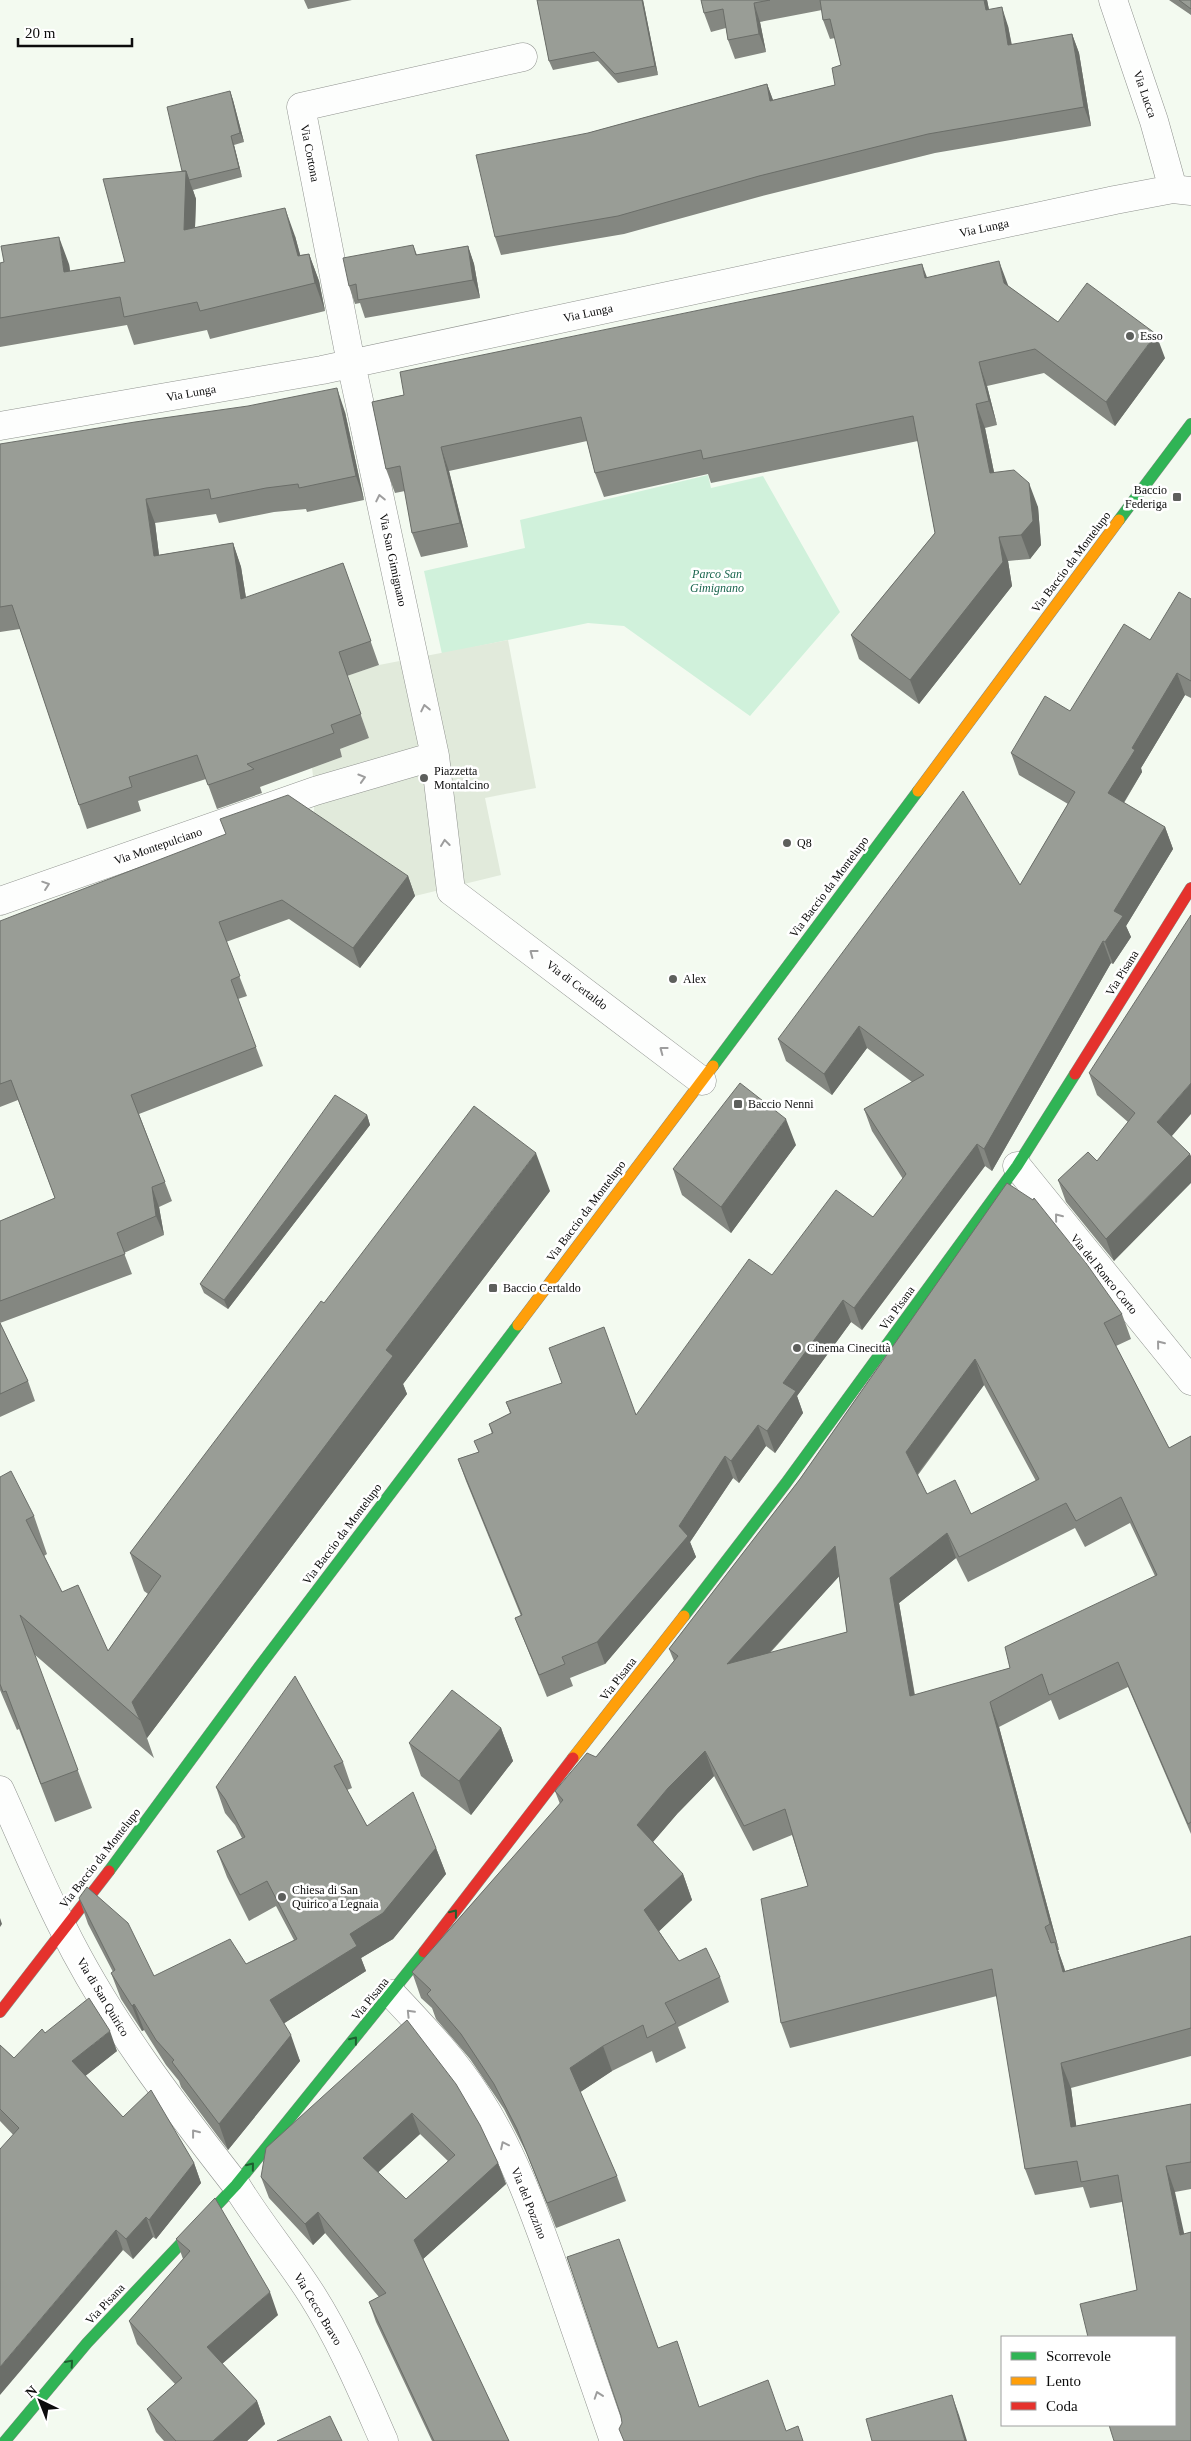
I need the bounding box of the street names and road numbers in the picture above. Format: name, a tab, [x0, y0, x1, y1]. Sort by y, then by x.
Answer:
street label: Via Lucca	[1130, 69, 1160, 120]
street label: Via Cortona	[298, 123, 323, 184]
street label: Via Lunga	[958, 216, 1011, 240]
street label: Via Lunga	[562, 301, 615, 325]
street label: Via Lunga	[165, 382, 218, 404]
street label: Via Baccio da Montelupo	[1028, 509, 1114, 615]
street label: Via San Gimignano	[376, 512, 410, 608]
street label: Via Montepulciano	[112, 824, 204, 868]
street label: Via Baccio da Montelupo	[786, 834, 872, 940]
street label: Via Pisana	[1103, 947, 1142, 998]
street label: Via di Certaldo	[544, 957, 610, 1013]
street label: Via Baccio da Montelupo	[543, 1158, 629, 1264]
street label: Via del Ronco Corto	[1067, 1231, 1141, 1317]
street label: Via Pisana	[876, 1283, 918, 1333]
street label: Via Baccio da Montelupo	[299, 1481, 385, 1587]
street label: Via Pisana	[597, 1654, 640, 1703]
street label: Via Baccio da Montelupo	[57, 1805, 143, 1911]
street label: Via di San Quirico	[74, 1955, 132, 2039]
street label: Via Pisana	[349, 1974, 392, 2023]
street label: Via del Pozzino	[508, 2165, 550, 2241]
street label: Via Cecco Bravo	[291, 2270, 345, 2348]
street label: Via Pisana	[83, 2280, 128, 2327]

